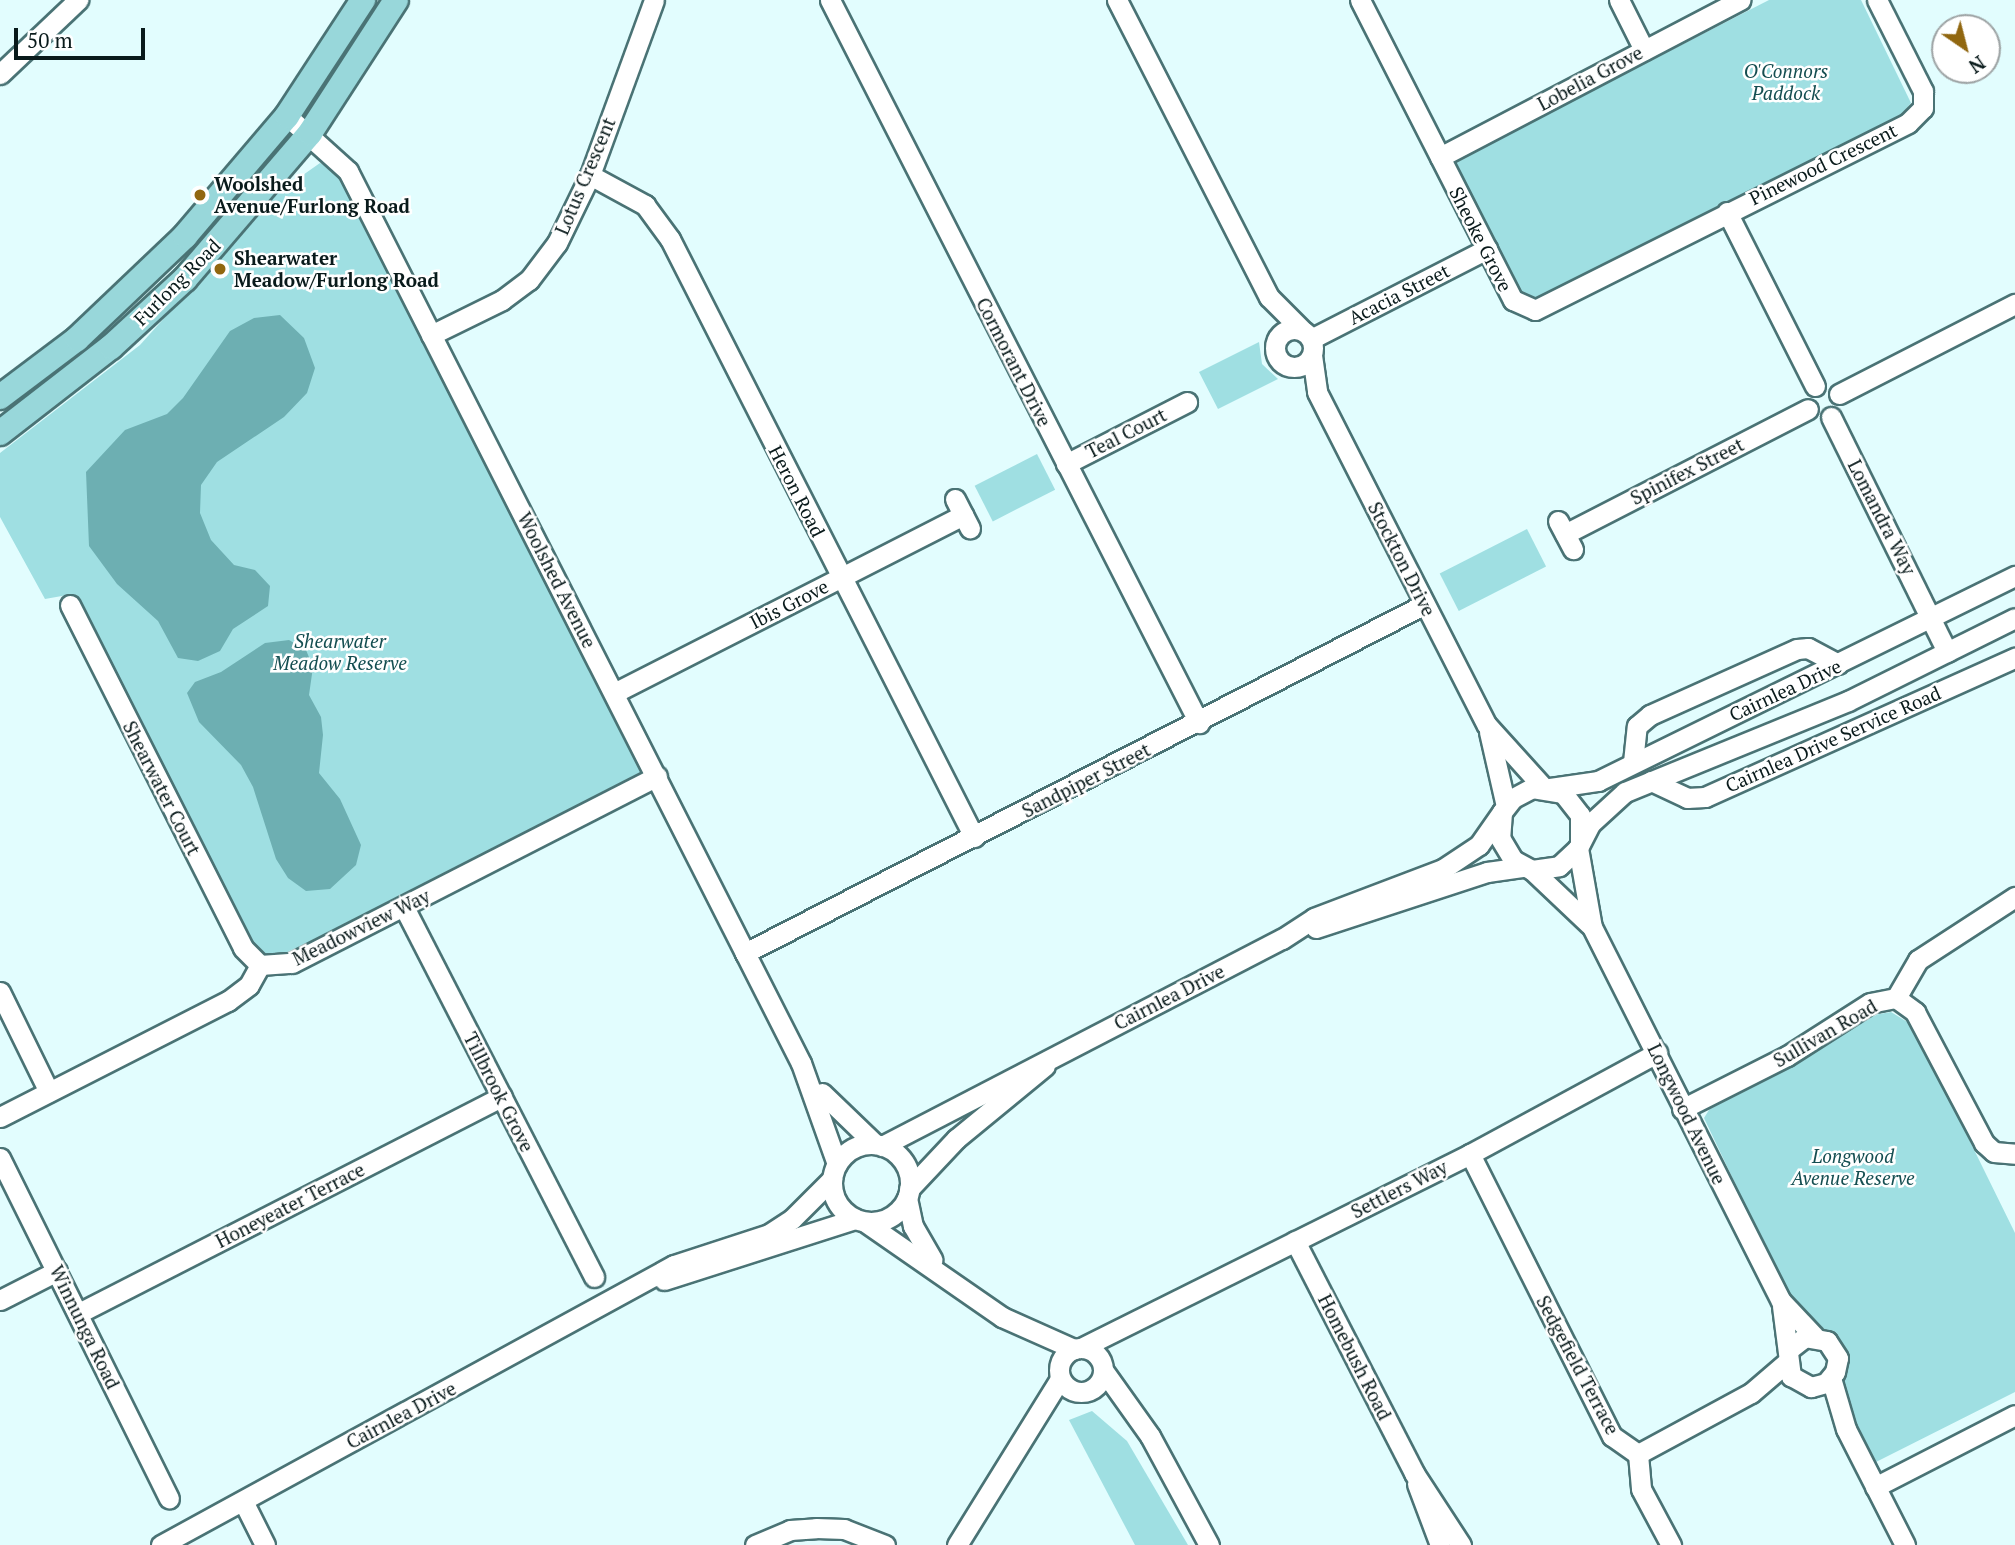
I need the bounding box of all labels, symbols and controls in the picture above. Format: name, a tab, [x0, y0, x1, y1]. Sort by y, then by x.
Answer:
scale bar	[18, 14, 149, 58]
north arrow	[1931, 14, 2001, 84]
text: 50 m	[27, 26, 73, 54]
street label: Lobelia Grove	[1533, 41, 1647, 115]
text: N	[1964, 51, 1990, 79]
park label: O'Connors Paddock	[1744, 60, 1828, 104]
street label: Lotus Crescent	[550, 114, 620, 238]
street label: Pinewood Crescent	[1745, 118, 1901, 210]
place label: Woolshed Avenue/Furlong Road	[214, 173, 410, 217]
street label: Sheoke Grove	[1445, 183, 1517, 295]
marker: Woolshed Avenue/Furlong Road	[192, 187, 208, 203]
street label: Furlong Road	[129, 234, 225, 330]
place label: Shearwater Meadow/Furlong Road	[234, 247, 439, 291]
street label: Acacia Street	[1345, 259, 1453, 329]
marker: Shearwater Meadow/Furlong Road	[212, 261, 228, 277]
street label: Cormorant Drive	[972, 294, 1056, 430]
street label: Teal Court	[1082, 403, 1170, 463]
street label: Spinifex Street	[1626, 433, 1748, 509]
street label: Heron Road	[764, 442, 830, 540]
street label: Lomandra Way	[1843, 456, 1921, 578]
street label: Stockton Drive	[1363, 498, 1441, 620]
street label: Woolshed Avenue	[513, 508, 601, 652]
street label: Ibis Grove	[746, 575, 832, 633]
park label: Shearwater Meadow Reserve	[273, 630, 407, 674]
street label: Cairnlea Drive	[1725, 654, 1845, 726]
street label: Cairnlea Drive Service Road	[1722, 681, 1944, 797]
street label: Shearwater Court	[118, 717, 206, 859]
street label: Sandpiper Street	[1018, 738, 1154, 822]
street label: Meadowview Way	[289, 884, 433, 970]
street label: Cairnlea Drive	[1110, 959, 1228, 1035]
street label: Sullivan Road	[1769, 994, 1881, 1072]
street label: Tillbrook Grove	[459, 1028, 539, 1156]
street label: Longwood Avenue	[1643, 1040, 1731, 1188]
park label: Longwood Avenue Reserve	[1791, 1145, 1915, 1189]
street label: Settlers Way	[1347, 1155, 1451, 1223]
street label: Honeyeater Terrace	[212, 1158, 368, 1252]
street label: Winnunga Road	[45, 1261, 125, 1393]
street label: Homebush Road	[1314, 1290, 1396, 1424]
street label: Sedgefield Terrace	[1532, 1292, 1624, 1438]
street label: Cairnlea Drive	[342, 1377, 460, 1453]

